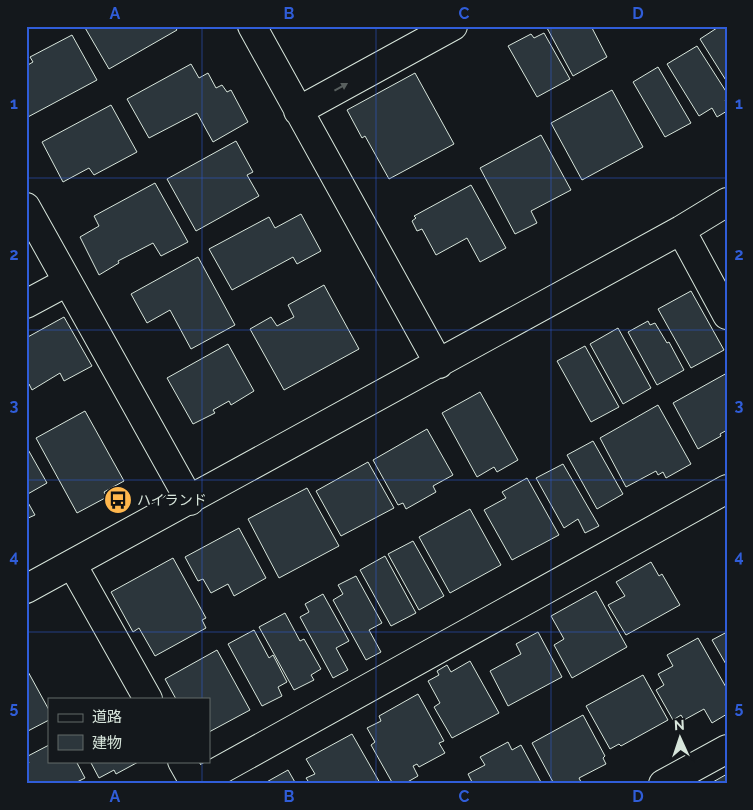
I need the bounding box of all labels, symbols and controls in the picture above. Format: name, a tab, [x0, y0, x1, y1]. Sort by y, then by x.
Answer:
text: A	[110, 4, 121, 23]
text: B	[284, 4, 295, 23]
text: C	[459, 4, 470, 23]
text: D	[632, 4, 644, 23]
one-way arrow	[334, 83, 348, 92]
text: 1	[10, 94, 18, 113]
text: 1	[735, 94, 743, 113]
text: 2	[9, 245, 19, 264]
text: 2	[734, 245, 744, 264]
text: 3	[10, 396, 19, 415]
text: 3	[735, 396, 744, 415]
bus stop icon: ハイランド	[103, 485, 133, 515]
place label: ハイランド	[137, 492, 207, 508]
text: 4	[9, 547, 19, 566]
text: 4	[734, 547, 744, 566]
text: 5	[10, 698, 19, 717]
legend	[48, 698, 210, 762]
text: 5	[735, 698, 744, 717]
text: 道路	[92, 708, 122, 726]
north arrow	[656, 712, 706, 762]
text: N	[674, 717, 685, 733]
text: 建物	[92, 734, 122, 752]
text: A	[110, 787, 121, 806]
text: B	[284, 787, 295, 806]
text: C	[459, 787, 470, 806]
text: D	[632, 787, 644, 806]

